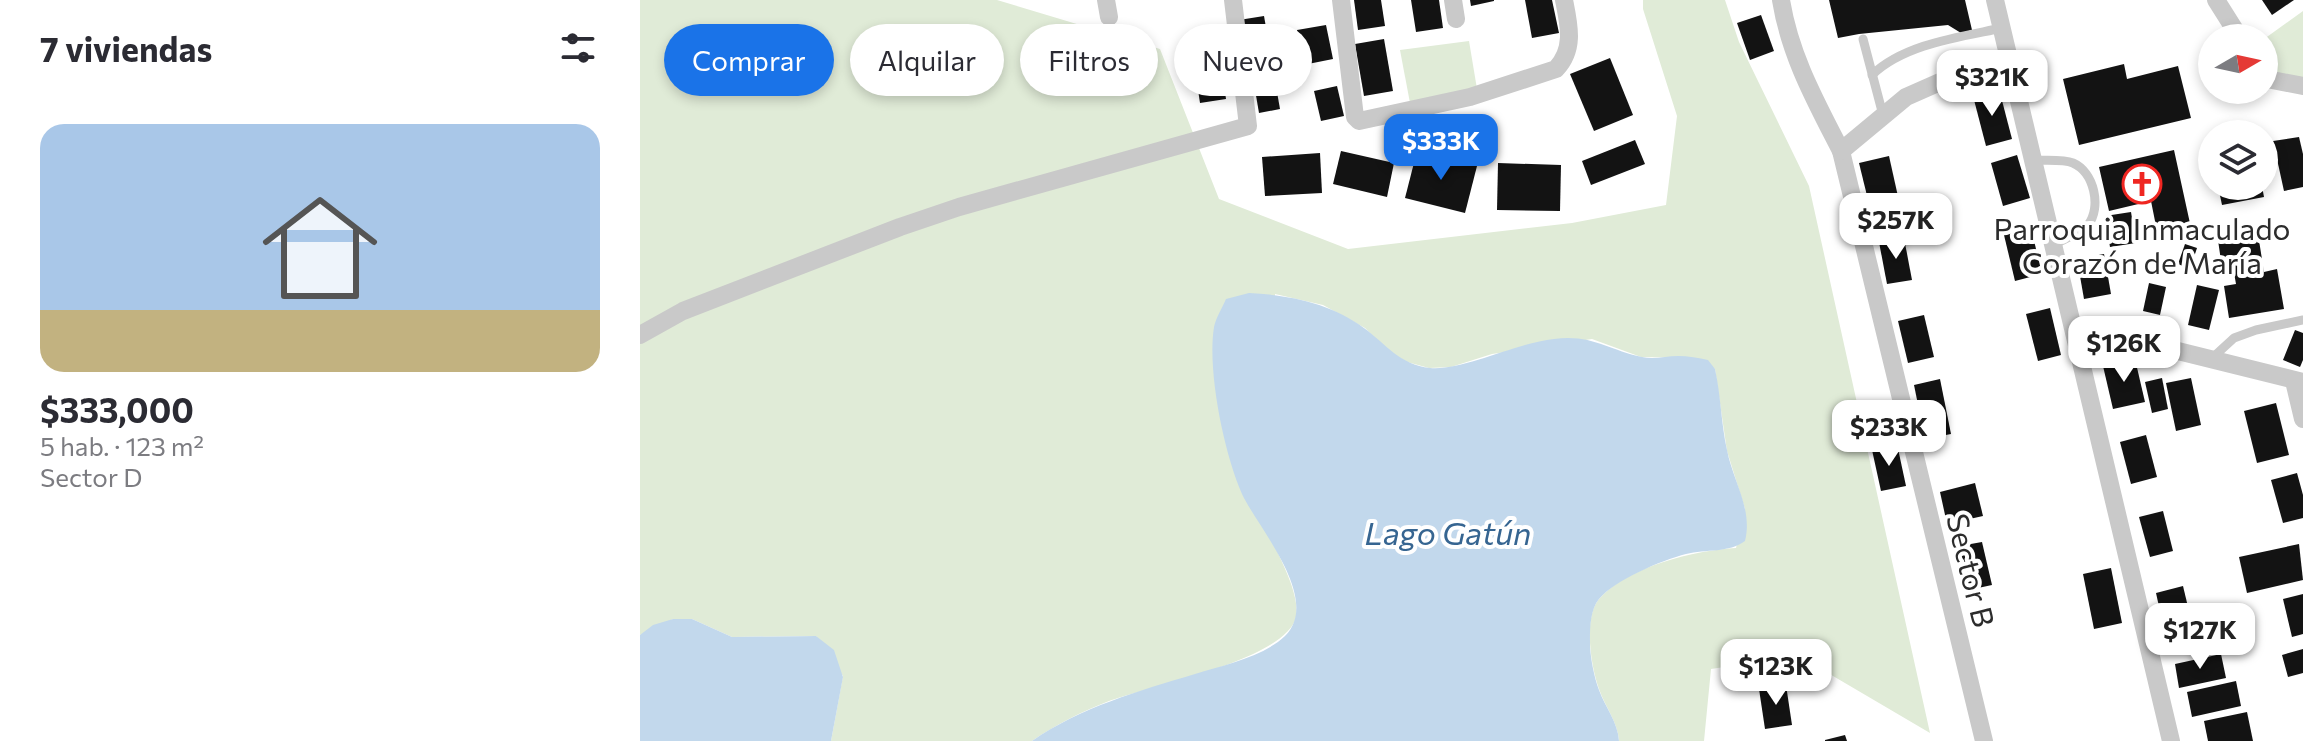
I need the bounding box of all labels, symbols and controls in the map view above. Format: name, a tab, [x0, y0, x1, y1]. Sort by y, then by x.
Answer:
chip: Comprar	[664, 24, 834, 96]
chip: Alquilar	[850, 24, 1004, 96]
chip: Filtros	[1020, 24, 1158, 96]
chip: Nuevo	[1174, 24, 1312, 96]
north arrow	[2198, 24, 2278, 104]
map controls	[2198, 24, 2278, 200]
icon: filters	[556, 26, 600, 70]
text: 7 viviendas	[40, 27, 212, 69]
pin: $321K	[1936, 50, 2048, 118]
text: $321K	[1955, 60, 2029, 91]
pin: $333K	[1385, 114, 1497, 182]
button: layers	[2198, 120, 2278, 200]
text: $333K	[1402, 124, 1480, 155]
church icon: Parroquia Inmaculado Corazón de María	[2121, 163, 2163, 205]
icon: home	[248, 176, 392, 320]
pin: $257K	[1840, 193, 1952, 261]
text: $257K	[1857, 203, 1935, 234]
place label: Parroquia Inmaculado Corazón de María	[1994, 209, 2290, 280]
pin: $126K	[2068, 316, 2180, 384]
text: $126K	[2086, 326, 2162, 357]
text: $333,000	[40, 388, 194, 430]
pin: $233K	[1833, 400, 1945, 468]
text: $233K	[1850, 410, 1928, 441]
text: 5 hab. · 123 m²	[40, 430, 204, 461]
text: Sector D	[40, 461, 142, 492]
street label: Sector B	[1940, 510, 2004, 630]
water label: Lago Gatún	[1365, 512, 1531, 552]
pin: $127K	[2144, 603, 2256, 671]
text: $127K	[2163, 613, 2237, 644]
pin: $123K	[1720, 639, 1832, 707]
text: $123K	[1739, 649, 1813, 680]

